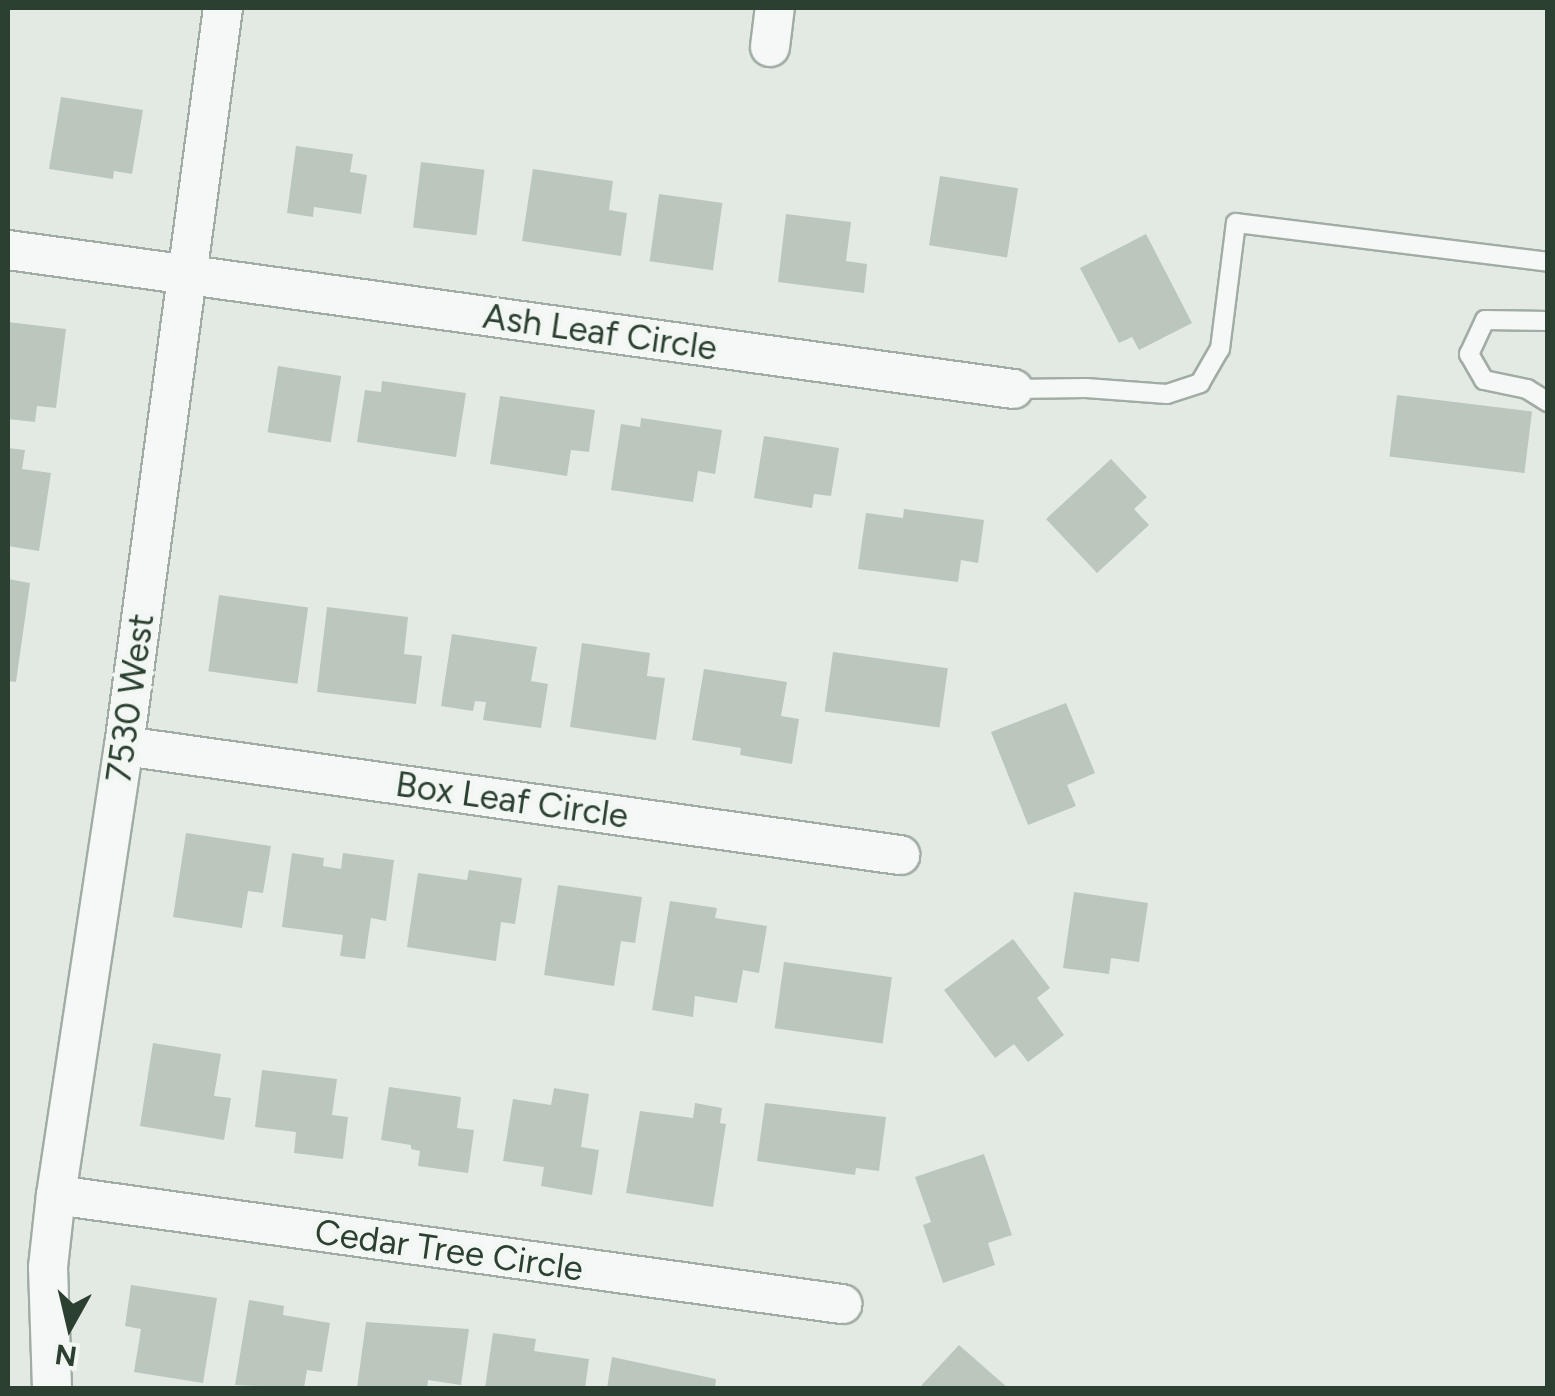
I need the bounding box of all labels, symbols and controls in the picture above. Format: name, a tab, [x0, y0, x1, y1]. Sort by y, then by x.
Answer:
street label: Ash Leaf Circle	[480, 295, 720, 369]
street label: 7530 West	[97, 611, 163, 785]
street label: Box Leaf Circle	[393, 763, 631, 837]
street label: Cedar Tree Circle	[312, 1210, 586, 1290]
north arrow	[20, 1276, 120, 1376]
text: N	[53, 1337, 79, 1374]

